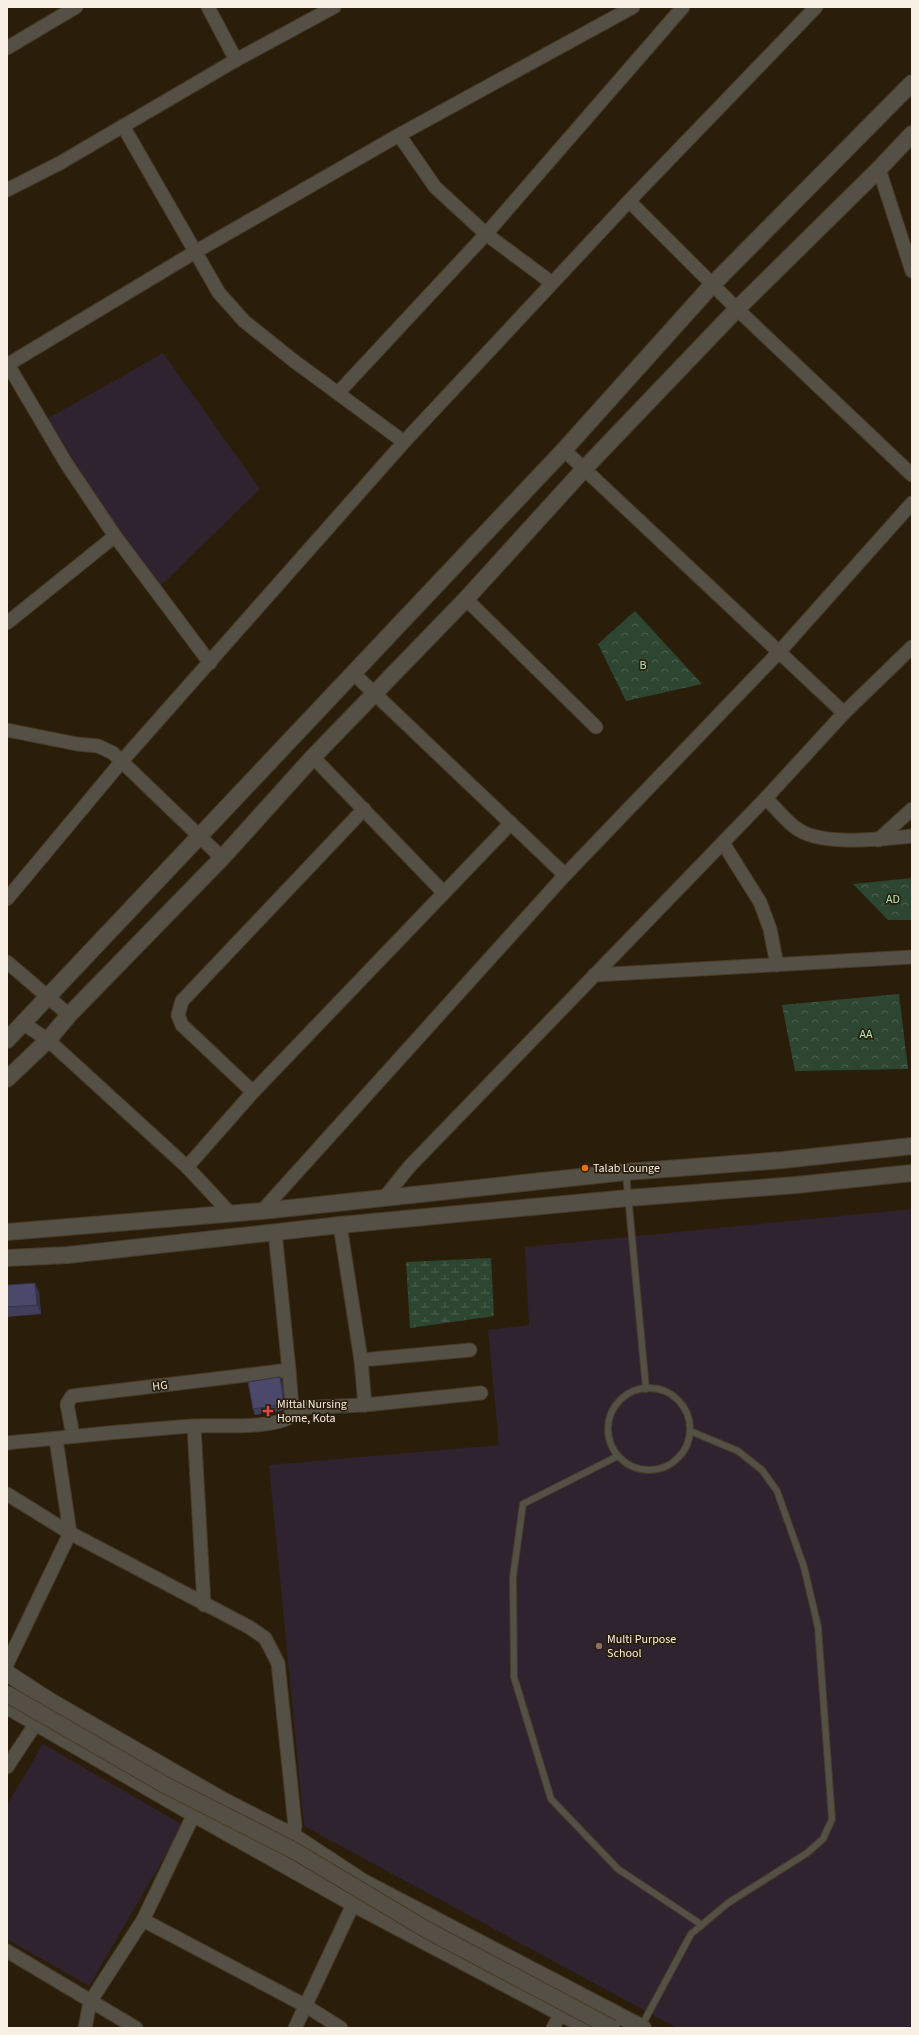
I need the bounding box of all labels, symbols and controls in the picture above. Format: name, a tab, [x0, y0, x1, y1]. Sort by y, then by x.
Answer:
park label: B	[639, 657, 647, 674]
park label: AD	[886, 891, 900, 908]
park label: AA	[860, 1026, 873, 1043]
place label: Talab Lounge	[593, 1160, 660, 1177]
marker: Talab Lounge	[580, 1163, 590, 1173]
street label: HG	[151, 1377, 169, 1395]
place label: Mittal Nursing Home, Kota	[277, 1396, 347, 1427]
marker: Mittal Nursing Home, Kota	[262, 1405, 274, 1417]
place label: Multi Purpose School	[607, 1631, 676, 1662]
marker: Multi Purpose School	[594, 1641, 604, 1651]

